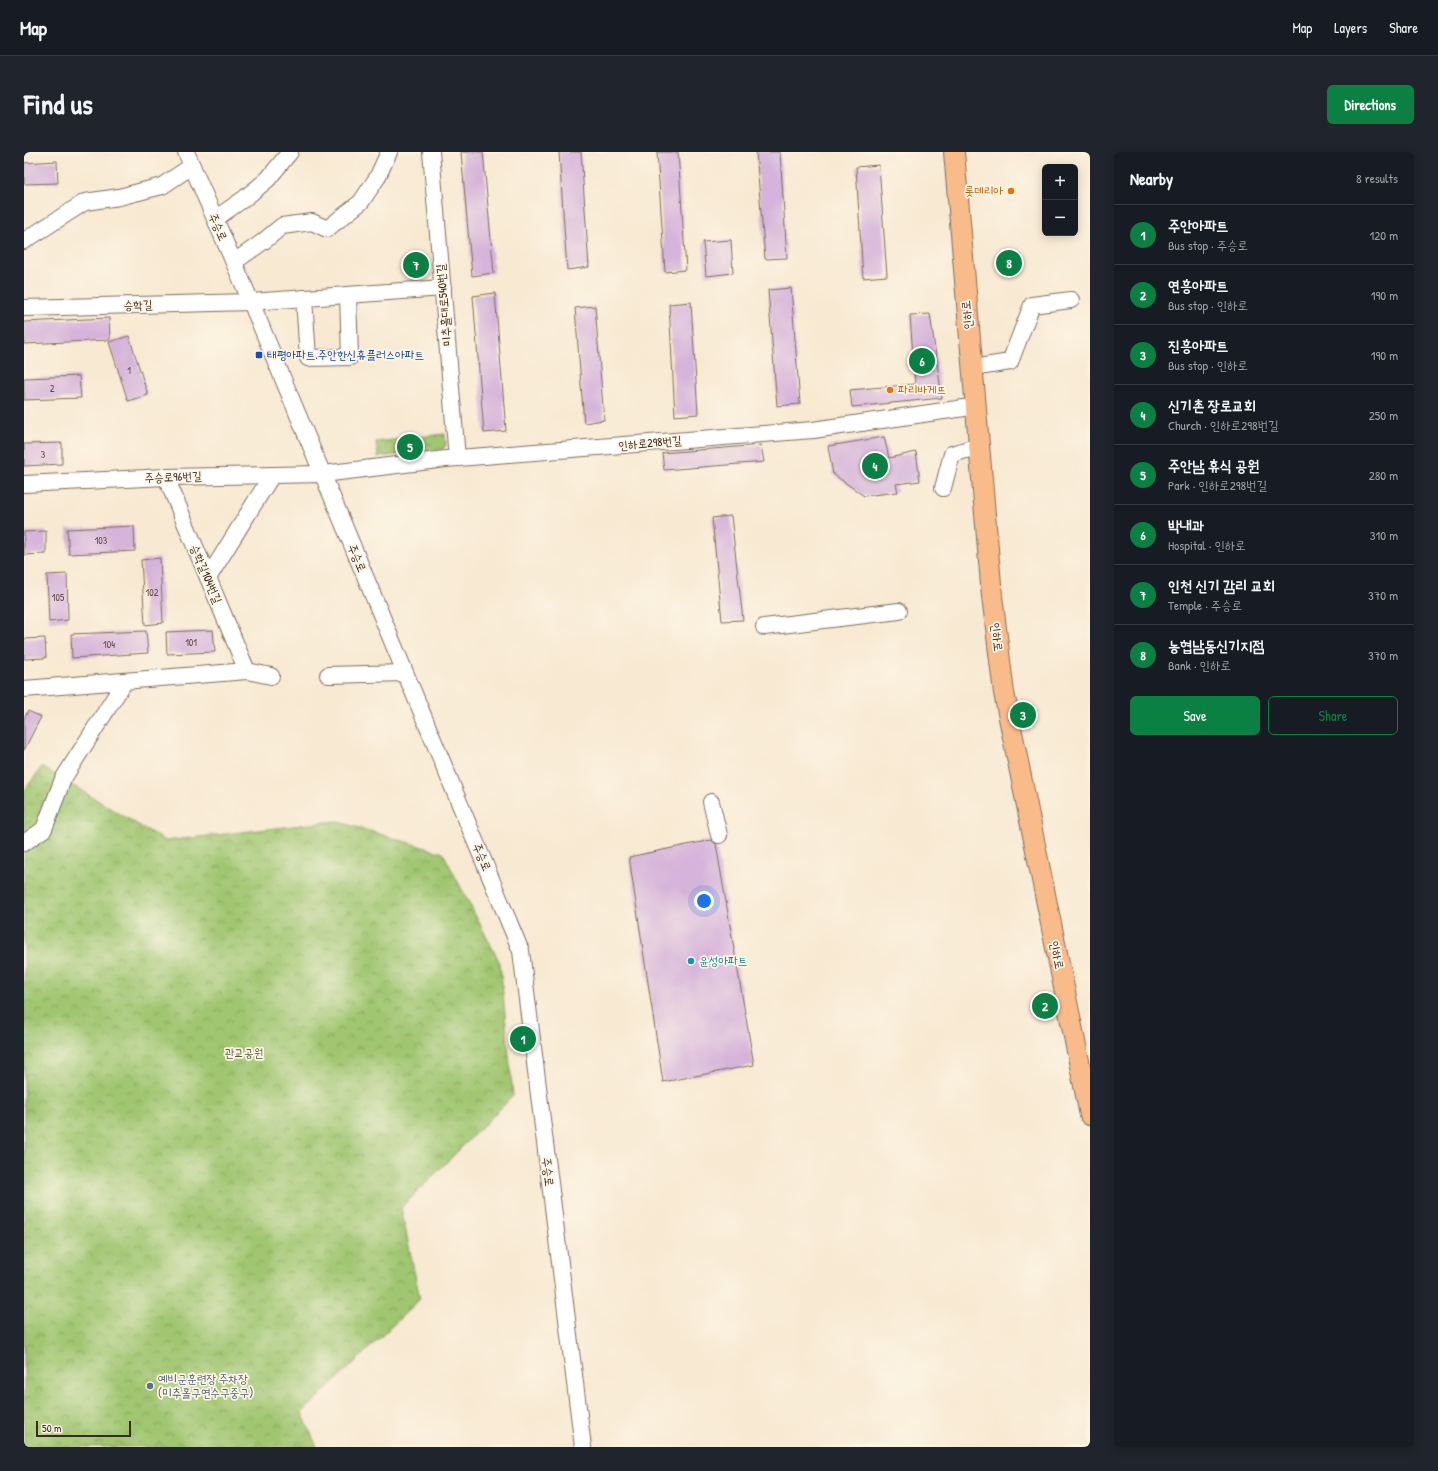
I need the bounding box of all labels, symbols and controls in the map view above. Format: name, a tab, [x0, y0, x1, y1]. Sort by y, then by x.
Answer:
text: Map	[20, 15, 47, 41]
text: Map	[1292, 18, 1312, 37]
text: Layers	[1334, 18, 1367, 37]
text: Share	[1389, 18, 1418, 37]
text: Find us	[24, 85, 93, 123]
button: Directions	[1327, 85, 1414, 124]
map controls	[1042, 164, 1078, 236]
button: +	[1042, 164, 1078, 200]
text: Nearby	[1130, 167, 1173, 190]
text: 8 results	[1356, 169, 1398, 187]
place label: 롯데리아	[964, 182, 1003, 199]
marker: 롯데리아	[1006, 186, 1016, 196]
button: −	[1042, 200, 1078, 236]
street label: 주승로	[205, 210, 232, 243]
text: 주안아파트	[1168, 215, 1228, 236]
text: 1	[1141, 226, 1145, 244]
text: 120 m	[1370, 226, 1398, 244]
text: Bus stop · 주승로	[1168, 236, 1248, 254]
pin: 8	[996, 248, 1022, 278]
pin: 7	[403, 250, 429, 280]
street label: 미추홀대로540번길	[431, 263, 456, 347]
text: 연흥아파트	[1168, 275, 1228, 296]
text: 2	[1140, 286, 1146, 304]
text: 190 m	[1371, 286, 1398, 304]
street label: 승학길	[123, 295, 153, 314]
text: Bus stop · 인하로	[1168, 296, 1248, 314]
street label: 인하로	[957, 300, 976, 330]
text: 진흥아파트	[1168, 335, 1228, 356]
place label: 태평아파트.주안한신휴플러스아파트	[267, 346, 424, 363]
pin: 6	[909, 346, 935, 376]
text: 3	[1140, 346, 1146, 364]
text: 190 m	[1371, 346, 1398, 364]
marker: 태평아파트.주안한신휴플러스아파트	[254, 350, 264, 360]
text: Bus stop · 인하로	[1168, 356, 1248, 374]
house number: 1	[127, 364, 131, 377]
place label: 파리바게뜨	[898, 381, 946, 398]
house number: 2	[50, 382, 55, 395]
marker: 파리바게뜨	[885, 385, 895, 395]
text: 신기촌 장로교회	[1168, 395, 1256, 416]
text: 4	[1141, 406, 1145, 424]
text: 250 m	[1369, 406, 1398, 424]
text: Church · 인하로298번길	[1168, 416, 1279, 434]
street label: 인하로298번길	[618, 431, 683, 454]
pin: 5	[397, 432, 423, 462]
house number: 3	[41, 448, 46, 461]
pin: 4	[862, 451, 888, 481]
text: 주안남 휴식 공원	[1168, 455, 1259, 476]
text: 5	[1140, 466, 1146, 484]
text: 280 m	[1369, 466, 1398, 484]
street label: 주승로96번길	[144, 467, 202, 486]
text: Park · 인하로298번길	[1168, 476, 1267, 494]
text: 박내과	[1168, 515, 1204, 536]
text: 6	[1140, 526, 1146, 544]
text: 310 m	[1370, 526, 1398, 544]
house number: 103	[95, 534, 108, 547]
text: Hospital · 인하로	[1168, 536, 1246, 554]
street label: 주승로	[344, 541, 371, 574]
street label: 승학길104번길	[186, 542, 227, 606]
text: 인천 신기 감리 교회	[1168, 575, 1275, 596]
house number: 102	[146, 586, 159, 599]
text: 7	[1140, 586, 1146, 604]
text: 370 m	[1368, 586, 1398, 604]
house number: 105	[52, 591, 65, 604]
text: Temple · 주승로	[1168, 596, 1242, 614]
street label: 인하로	[987, 622, 1008, 652]
text: 농협남동신기지점	[1168, 635, 1265, 656]
house number: 101	[185, 636, 197, 649]
house number: 104	[103, 638, 115, 651]
text: 8	[1140, 646, 1146, 664]
text: 370 m	[1368, 646, 1398, 664]
text: Bank · 인하로	[1168, 656, 1231, 674]
button: Save	[1130, 696, 1260, 735]
button: Share	[1268, 696, 1398, 735]
pin: 3	[1010, 700, 1036, 730]
street label: 주승로	[469, 840, 496, 873]
your location	[694, 891, 714, 911]
street label: 인하로	[1046, 939, 1069, 971]
place label: 윤성아파트	[699, 952, 747, 969]
marker: 윤성아파트	[686, 956, 696, 966]
pin: 2	[1032, 991, 1058, 1021]
pin: 1	[510, 1024, 536, 1054]
park label: 관교공원	[225, 1044, 263, 1061]
street label: 주승로	[538, 1157, 559, 1187]
place label: 예비군훈련장 주차장 (미추홀구연수구중구)	[158, 1370, 253, 1401]
marker: 예비군훈련장 주차장 (미추홀구연수구중구)	[145, 1381, 155, 1391]
scale bar	[36, 1419, 131, 1438]
text: 50 m	[42, 1421, 62, 1435]

